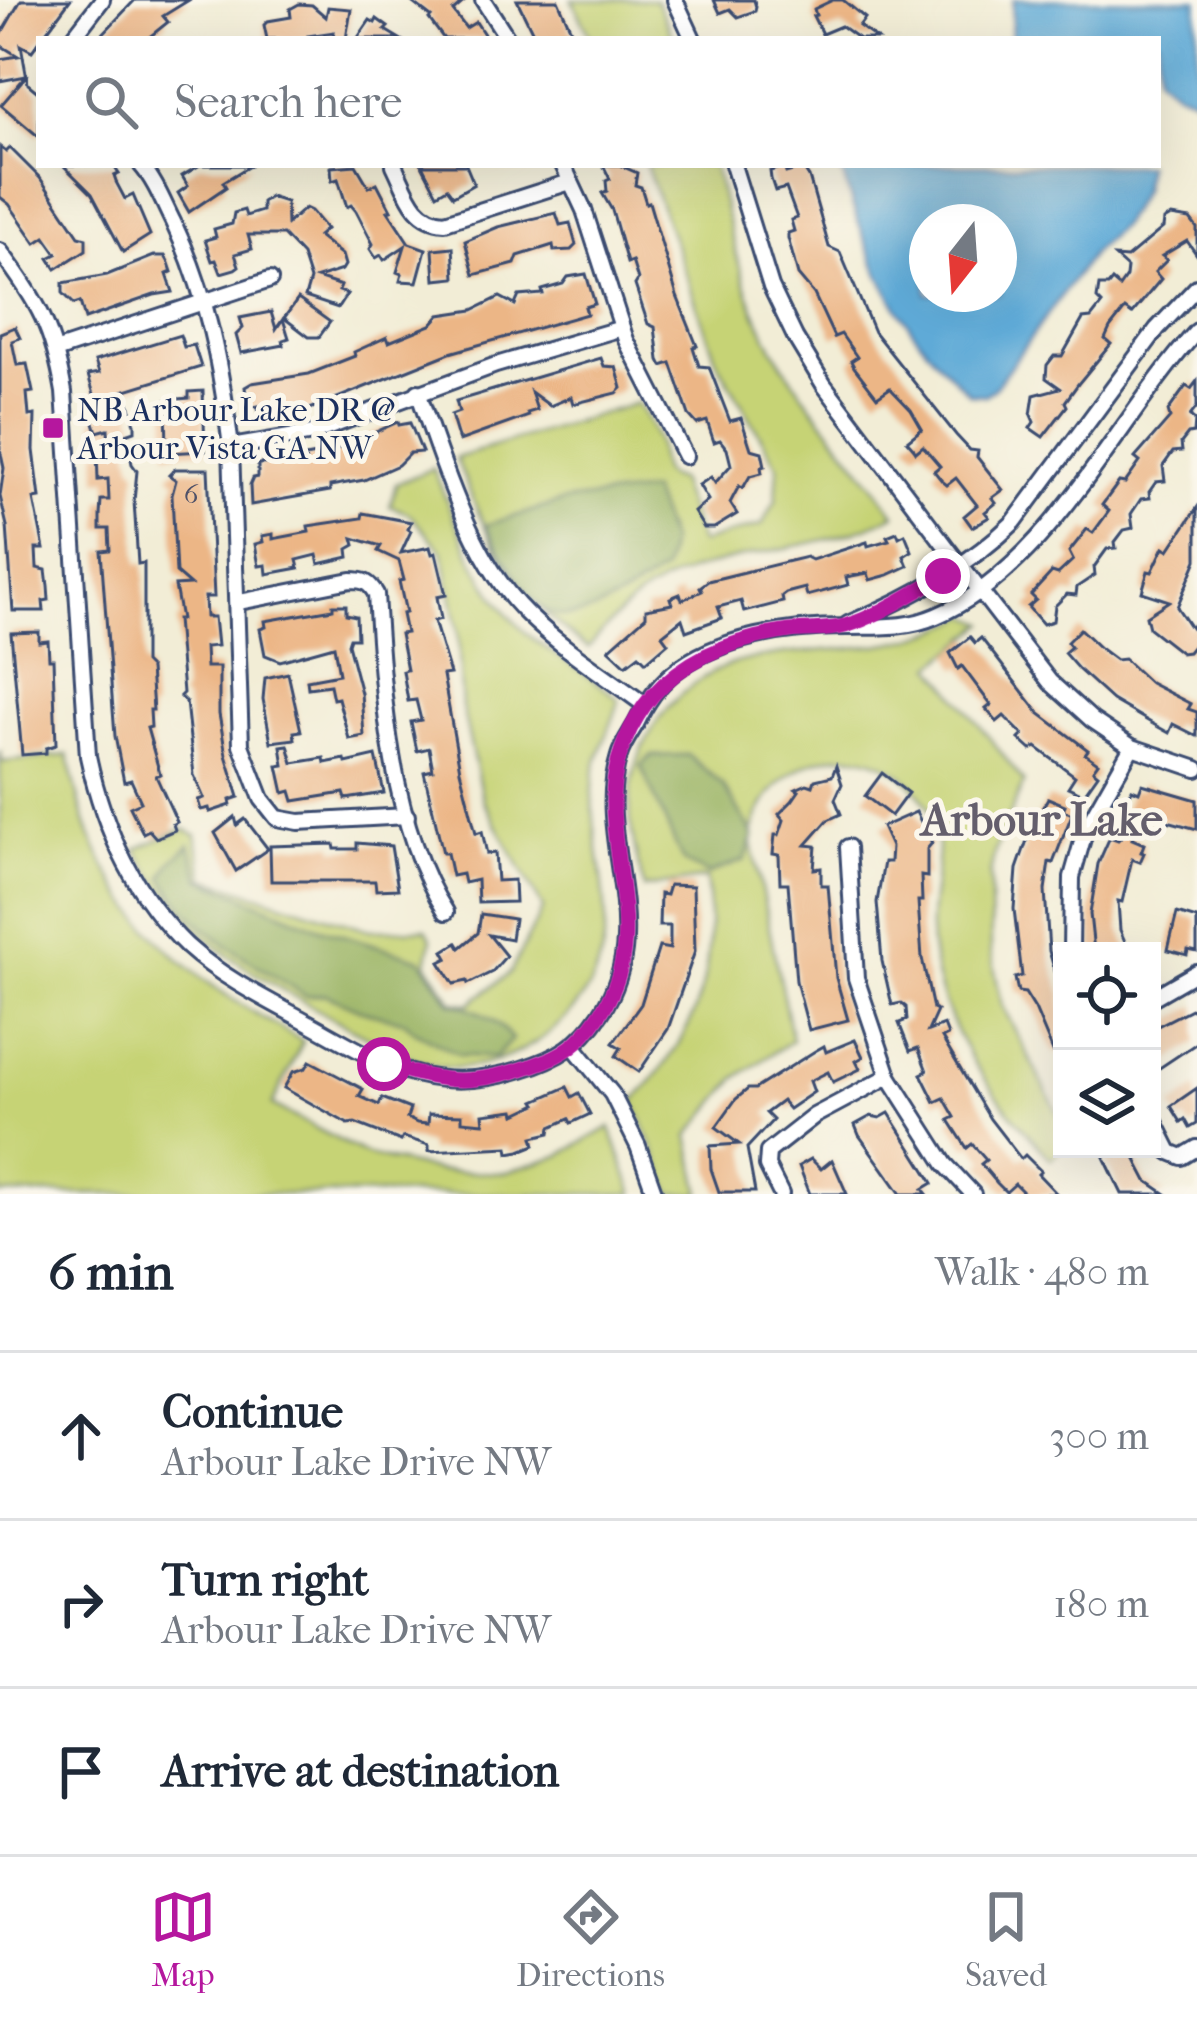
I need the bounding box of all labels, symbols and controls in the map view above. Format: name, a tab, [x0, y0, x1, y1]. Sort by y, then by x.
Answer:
search box	[36, 36, 1161, 168]
icon: search	[78, 69, 144, 135]
text: Search here	[174, 76, 402, 129]
north arrow	[909, 204, 1017, 312]
place label: NB Arbour Lake DR @ Arbour Vista GA NW	[75, 391, 395, 468]
marker: NB Arbour Lake DR @ Arbour Vista GA NW	[40, 415, 66, 441]
house number: 6	[184, 478, 199, 510]
route end	[916, 549, 970, 603]
district label: Arbour Lake	[918, 794, 1163, 847]
map controls	[1053, 942, 1161, 1158]
button: locate	[1053, 942, 1161, 1050]
route start	[357, 1037, 411, 1091]
button: layers	[1053, 1050, 1161, 1158]
text: 6 min	[48, 1242, 174, 1302]
text: Walk · 480 m	[935, 1249, 1149, 1295]
text: Continue	[162, 1386, 343, 1439]
icon: ahead	[48, 1403, 114, 1469]
text: 300 m	[1049, 1413, 1149, 1459]
text: Arbour Lake Drive NW	[162, 1439, 551, 1485]
text: Turn right	[162, 1554, 369, 1607]
icon: right	[48, 1571, 114, 1637]
text: 180 m	[1053, 1581, 1149, 1627]
text: Arbour Lake Drive NW	[162, 1607, 551, 1653]
icon: arrive	[48, 1739, 114, 1805]
text: Arrive at destination	[162, 1745, 559, 1798]
tab: Map	[150, 1884, 216, 1995]
tab: Directions	[516, 1884, 665, 1995]
tab: Saved	[965, 1884, 1047, 1995]

